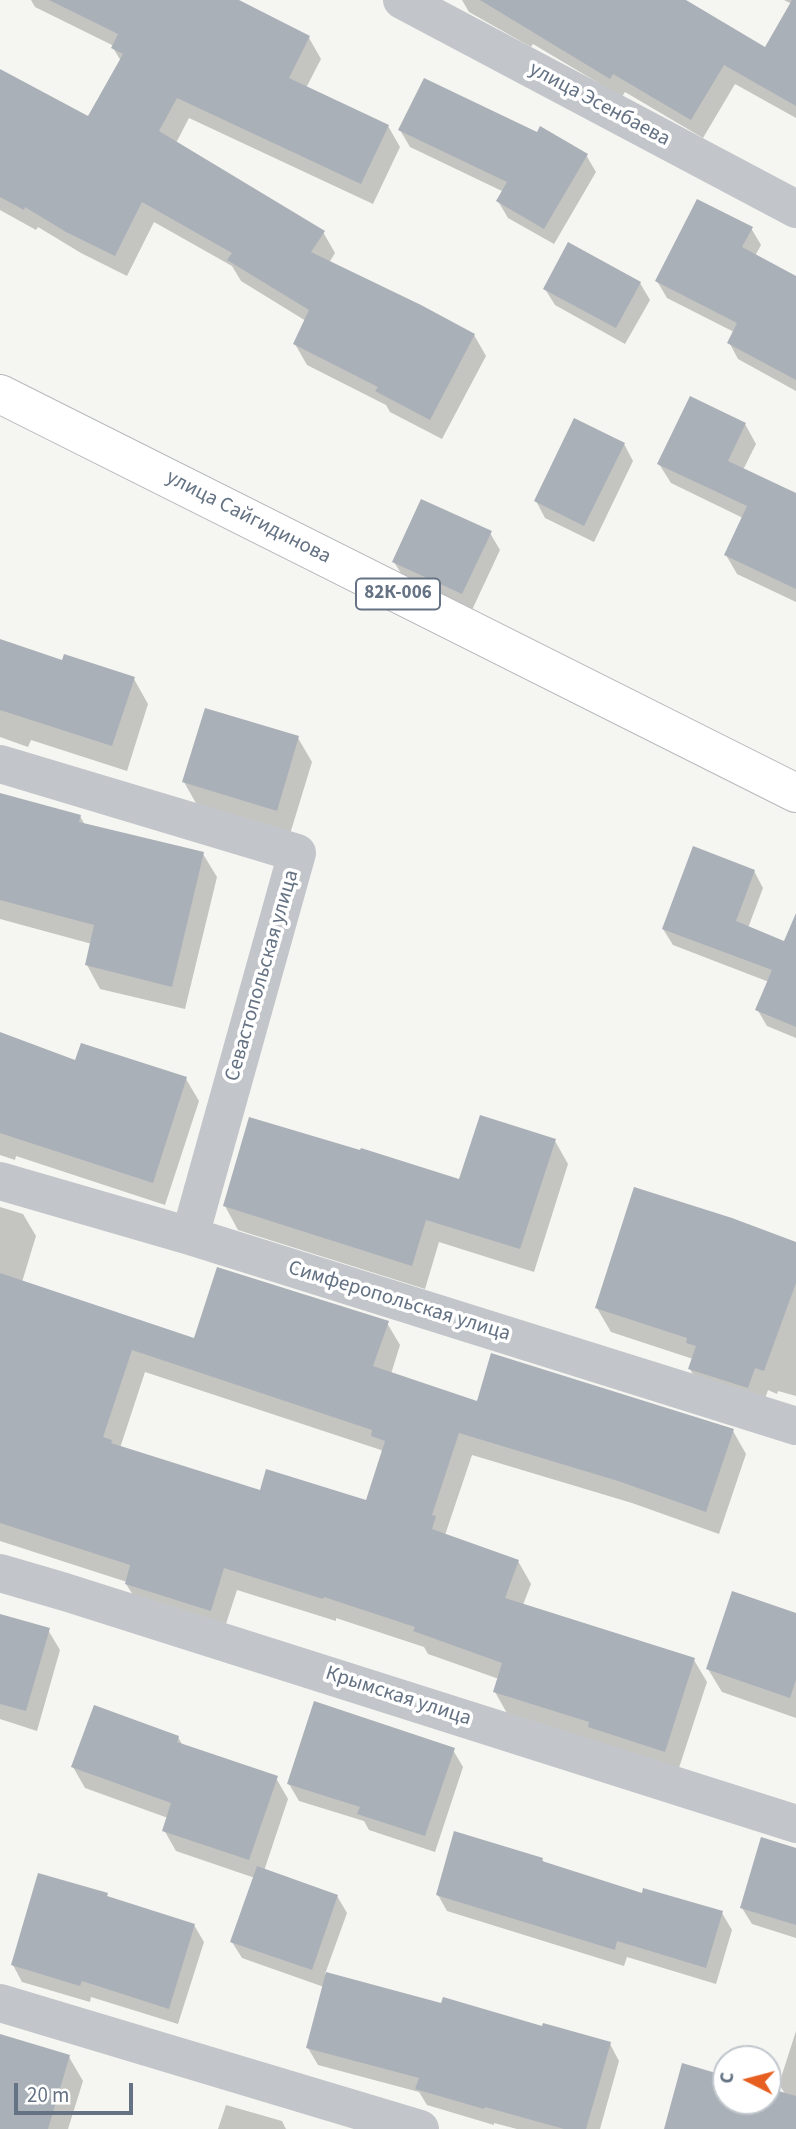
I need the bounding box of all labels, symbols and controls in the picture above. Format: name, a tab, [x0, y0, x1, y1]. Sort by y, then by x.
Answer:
street label: улица Эсенбаева	[524, 57, 674, 153]
street label: улица Сайгидинова	[161, 466, 335, 570]
road number: 82К-006	[356, 579, 440, 610]
street label: Севастопольская улица	[221, 867, 305, 1085]
street label: Симферопольская улица	[285, 1256, 513, 1348]
street label: Крымская улица	[322, 1662, 474, 1732]
north arrow	[712, 2045, 782, 2115]
scale bar	[18, 2070, 136, 2114]
text: С	[714, 2071, 742, 2085]
text: 20 m	[27, 2080, 69, 2110]

